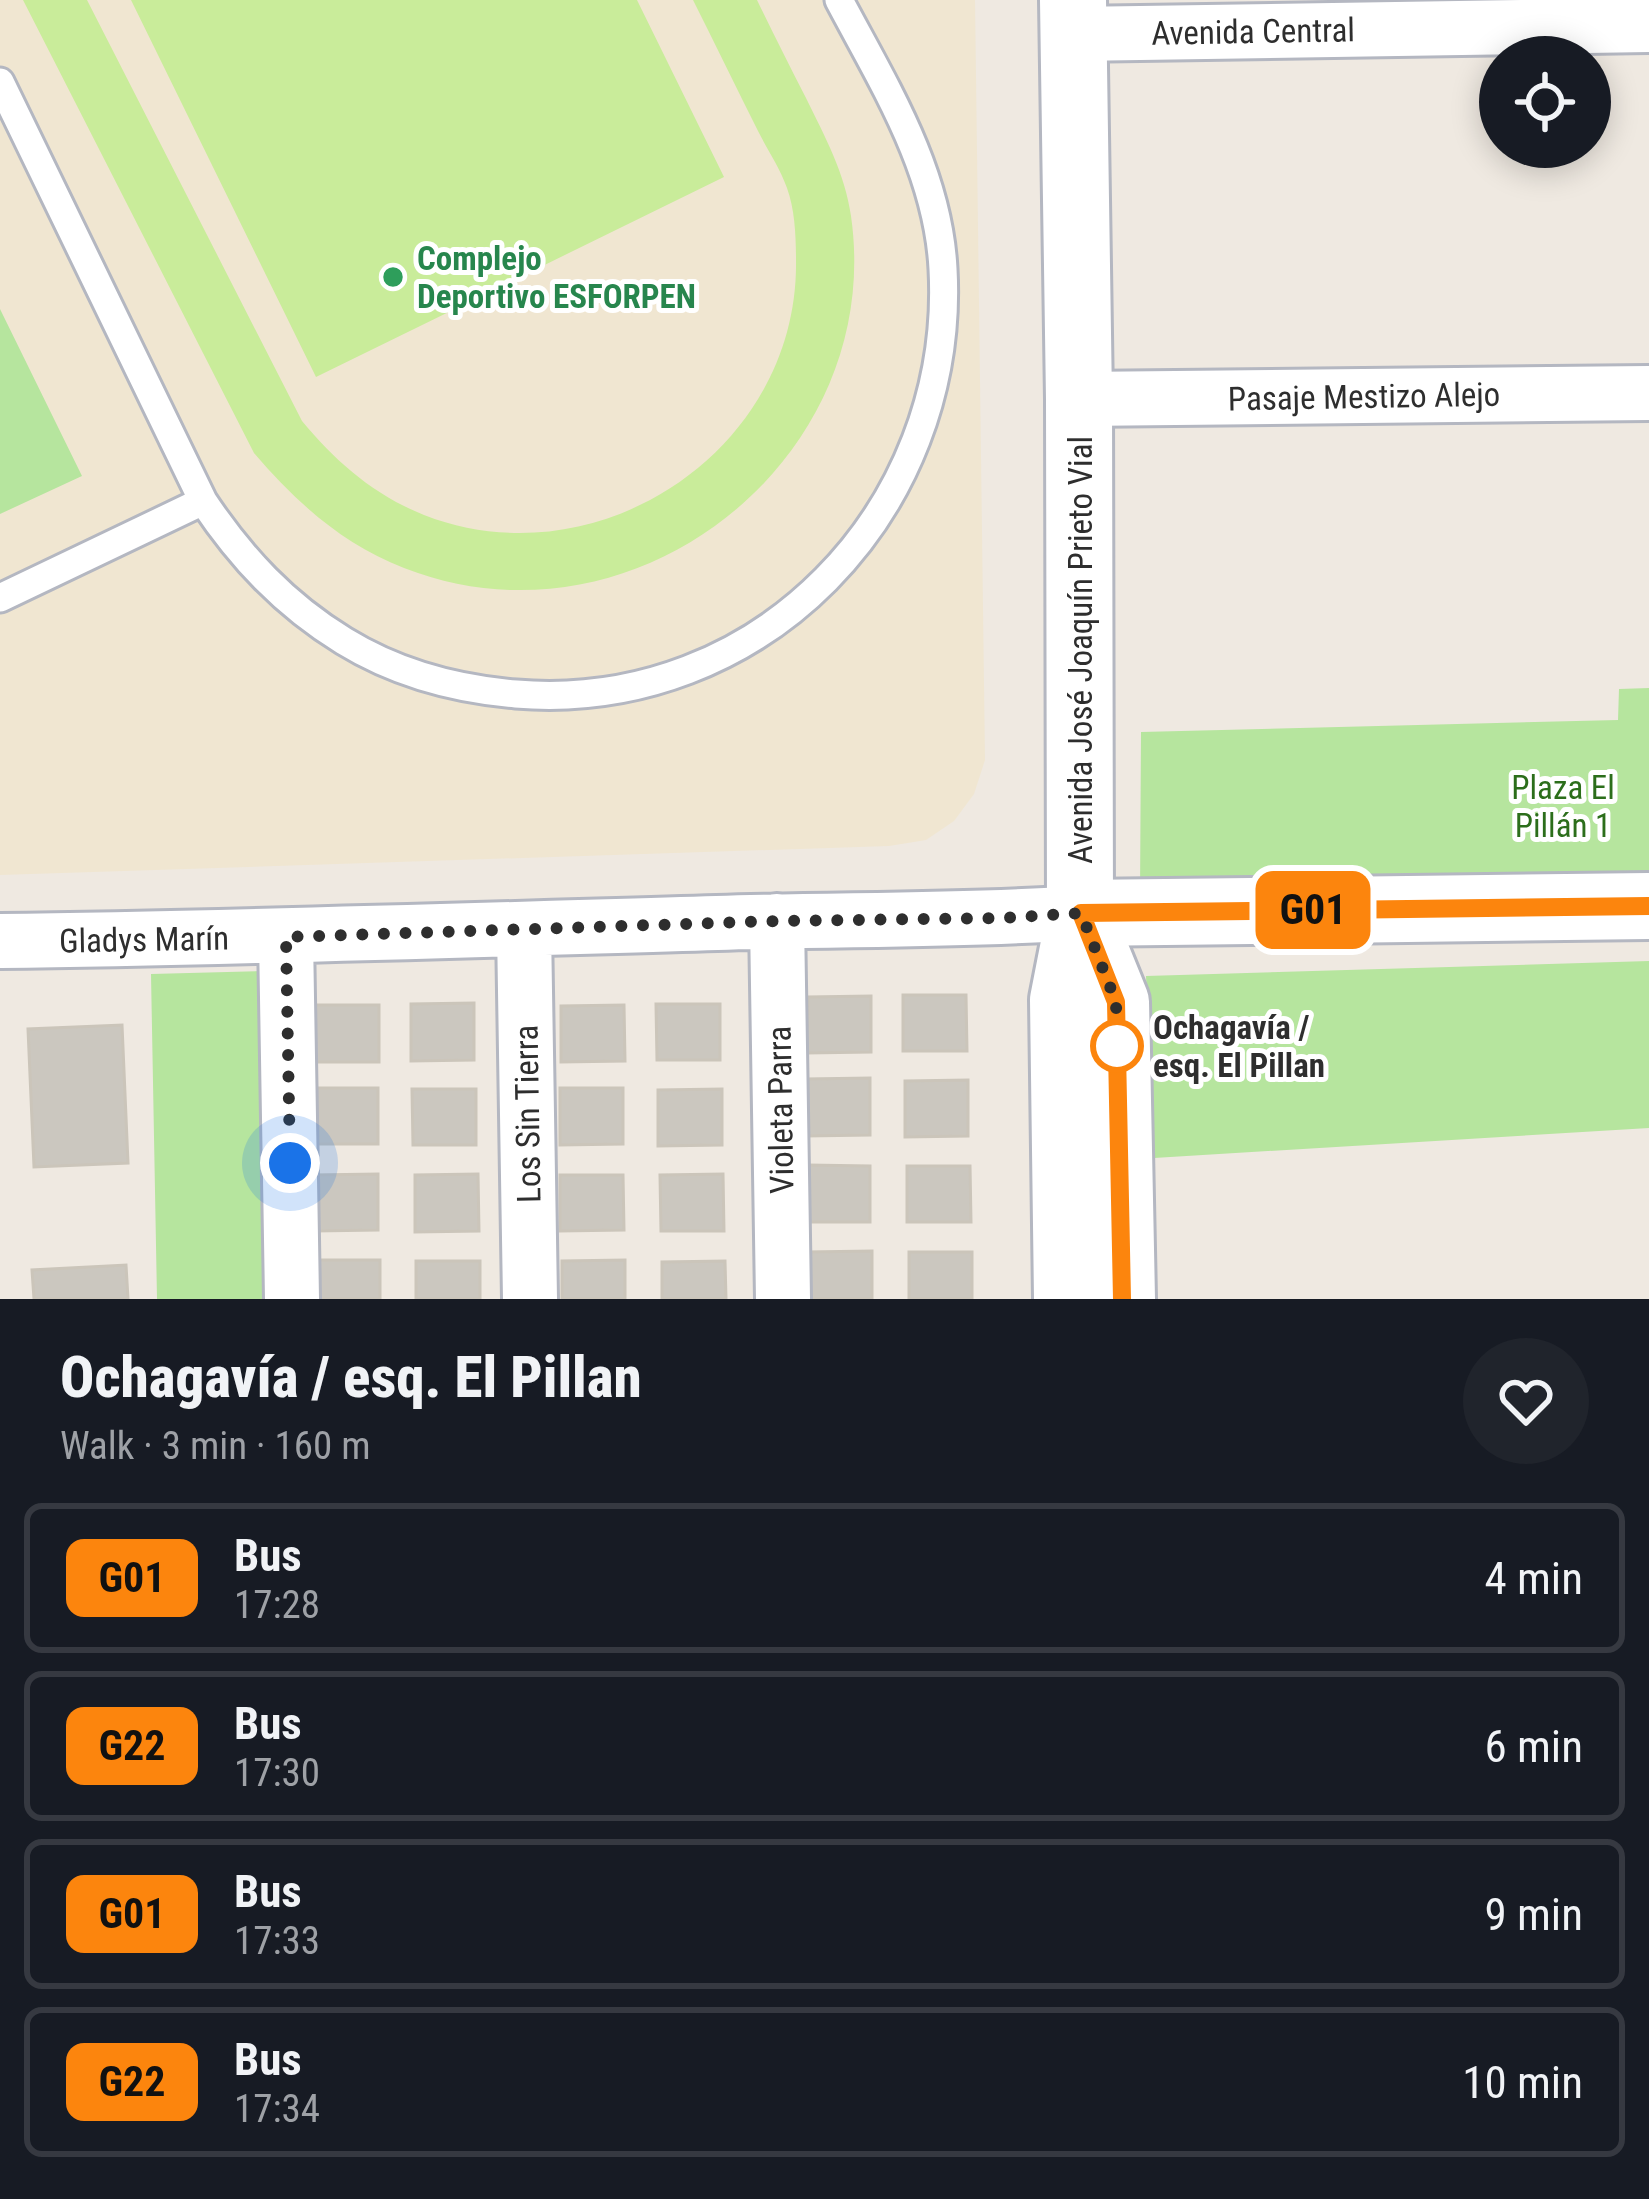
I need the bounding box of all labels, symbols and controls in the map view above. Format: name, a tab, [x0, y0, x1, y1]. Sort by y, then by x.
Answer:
street label: Avenida Central	[1151, 10, 1355, 53]
map controls	[1479, 36, 1611, 168]
button: locate	[1479, 36, 1611, 168]
place label: Complejo Deportivo ESFORPEN	[417, 239, 696, 316]
marker: Complejo Deportivo ESFORPEN	[380, 264, 406, 290]
street label: Pasaje Mestizo Alejo	[1227, 375, 1501, 418]
street label: Avenida José Joaquín Prieto Vial	[1061, 436, 1100, 864]
park label: Plaza El Pillán 1	[1511, 768, 1615, 845]
line badge: G01	[1244, 871, 1382, 949]
text: G01	[1279, 885, 1347, 934]
street label: Gladys Marín	[59, 919, 229, 960]
place label: Ochagavía / esq. El Pillan	[1153, 1008, 1325, 1085]
marker: Ochagavía / esq. El Pillan	[1092, 1021, 1142, 1071]
street label: Los Sin Tierra	[506, 1025, 549, 1203]
street label: Violeta Parra	[760, 1026, 801, 1194]
your location	[260, 1133, 320, 1193]
button: heart	[1463, 1338, 1589, 1464]
text: Ochagavía / esq. El Pillan	[60, 1344, 642, 1411]
text: Walk · 3 min · 160 m	[60, 1423, 371, 1469]
text: Bus	[234, 1529, 302, 1582]
text: 4 min	[1484, 1552, 1583, 1605]
text: G01	[98, 1553, 166, 1602]
text: 17:28	[234, 1582, 320, 1628]
text: Bus	[234, 1697, 302, 1750]
text: 6 min	[1484, 1720, 1583, 1773]
text: G22	[98, 1721, 166, 1770]
text: 17:30	[234, 1750, 320, 1796]
text: Bus	[234, 1865, 302, 1918]
text: 9 min	[1484, 1888, 1583, 1941]
text: G01	[98, 1889, 166, 1938]
text: 17:33	[234, 1918, 320, 1964]
text: Bus	[234, 2033, 302, 2086]
text: 10 min	[1462, 2056, 1583, 2109]
text: G22	[98, 2057, 166, 2106]
text: 17:34	[234, 2086, 320, 2132]

